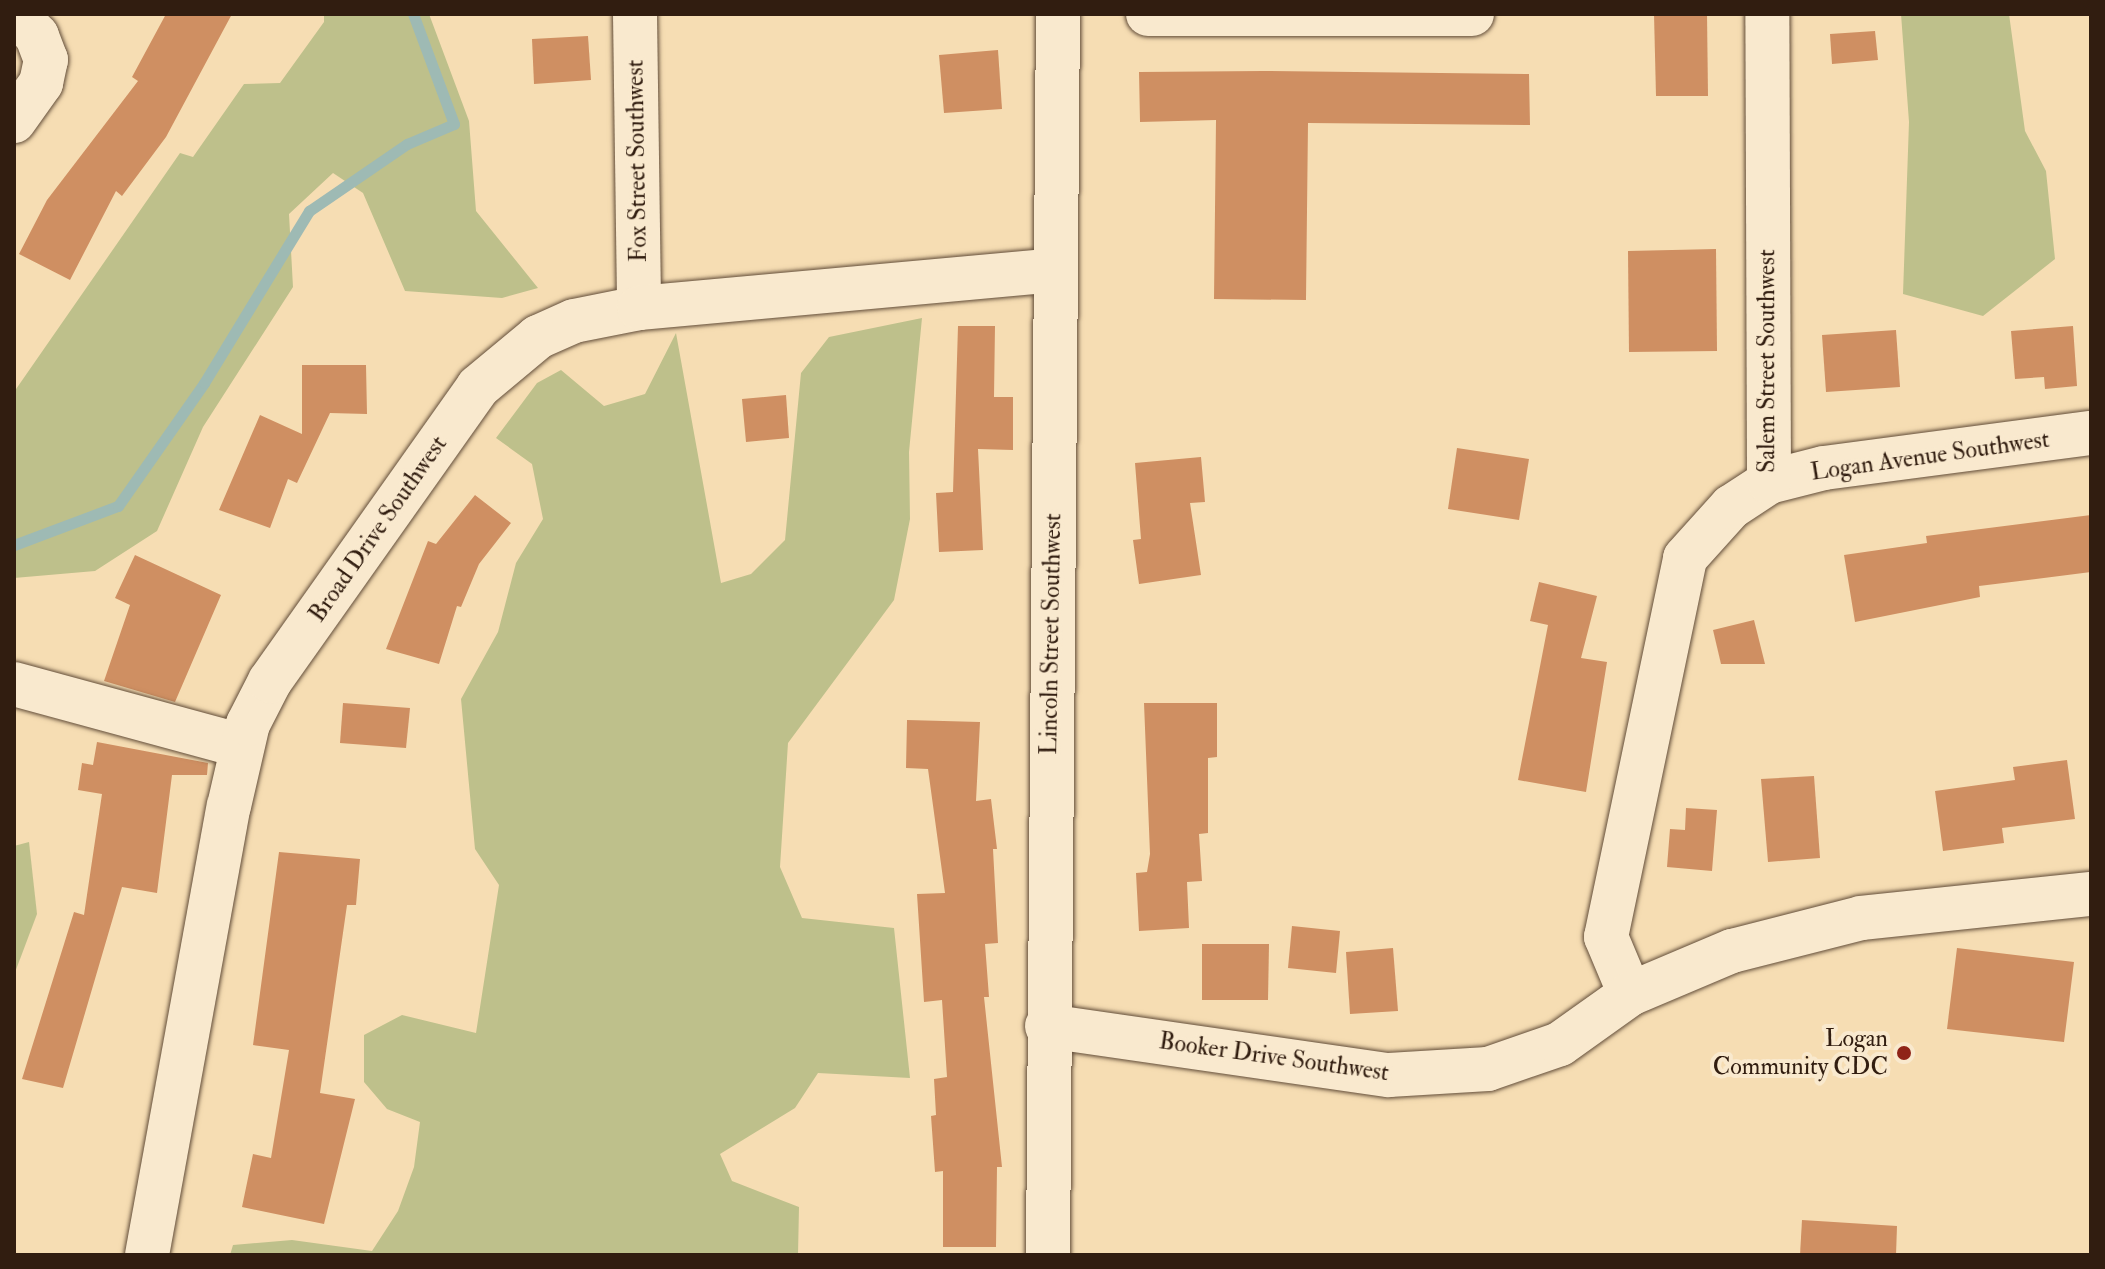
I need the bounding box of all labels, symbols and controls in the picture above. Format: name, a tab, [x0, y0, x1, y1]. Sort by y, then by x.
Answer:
street label: Fox Street Southwest	[621, 60, 653, 262]
street label: Salem Street Southwest	[1753, 249, 1781, 473]
street label: Logan Avenue Southwest	[1809, 425, 2051, 487]
street label: Broad Drive Southwest	[303, 430, 453, 628]
street label: Lincoln Street Southwest	[1034, 513, 1068, 755]
place label: Logan Community CDC	[1713, 1025, 1888, 1081]
street label: Booker Drive Southwest	[1157, 1027, 1391, 1087]
marker: Logan Community CDC	[1895, 1044, 1913, 1062]

